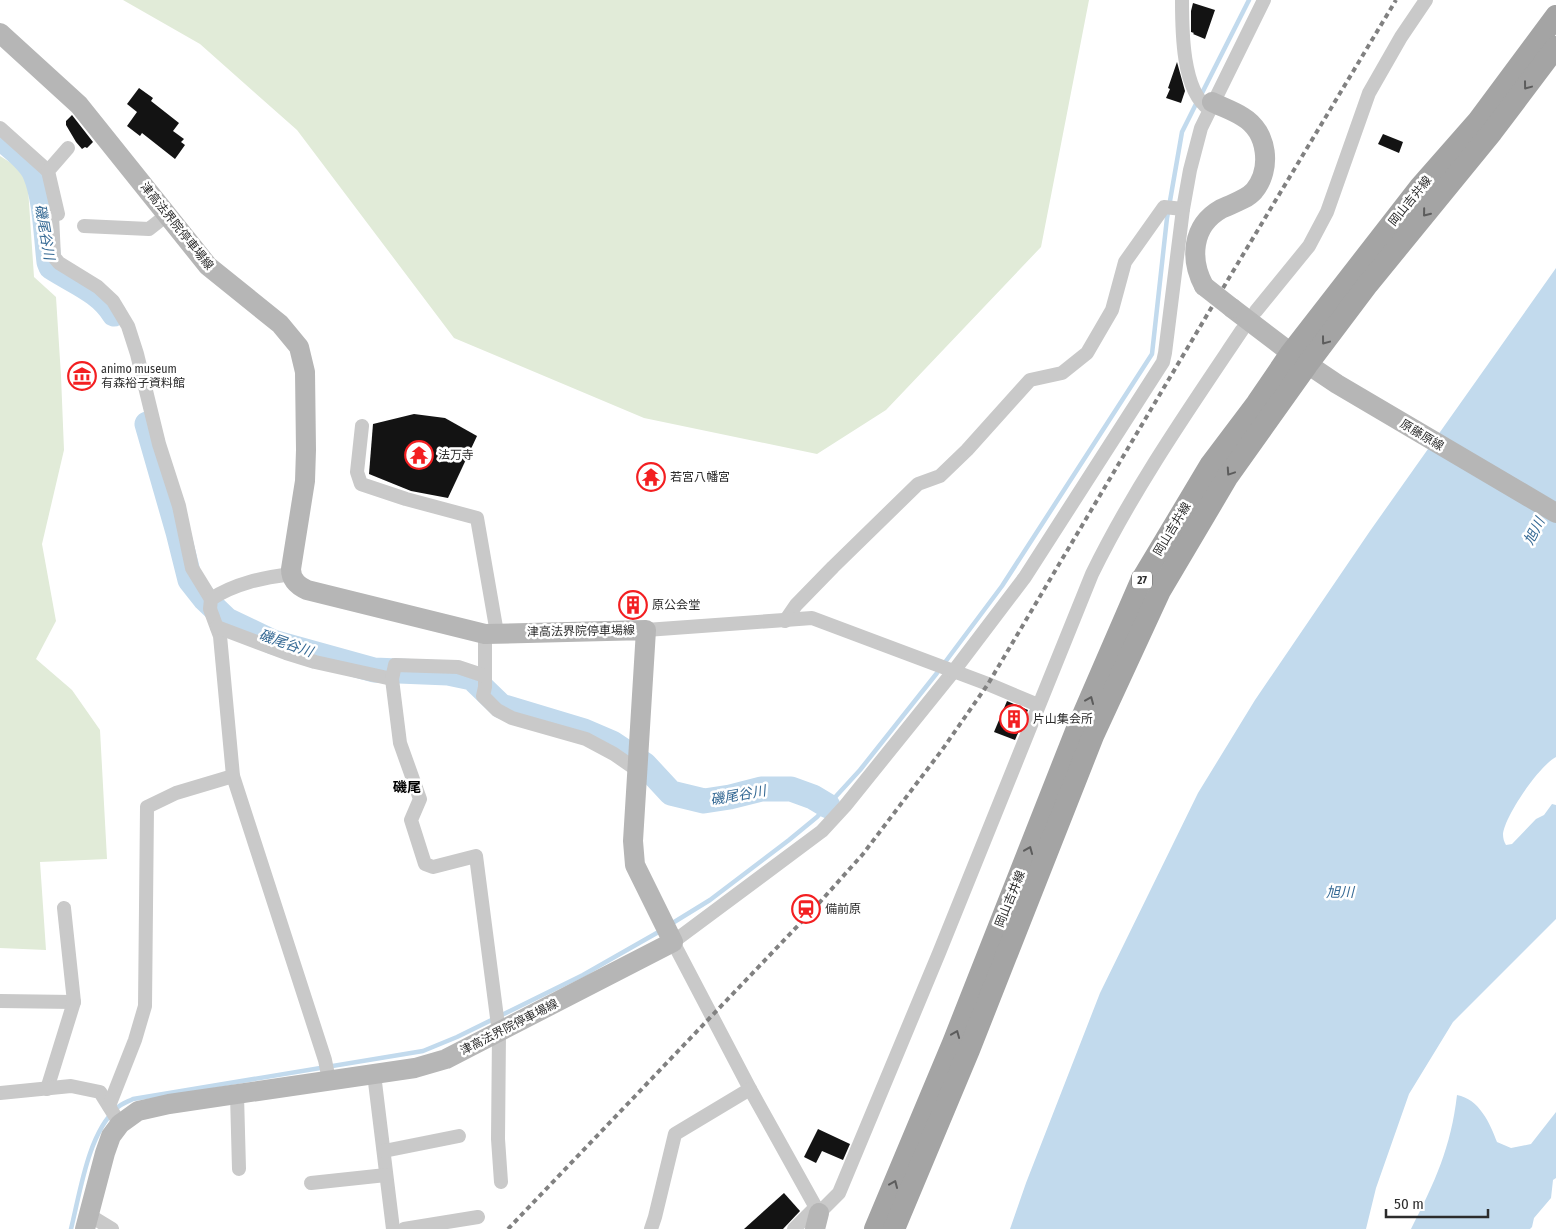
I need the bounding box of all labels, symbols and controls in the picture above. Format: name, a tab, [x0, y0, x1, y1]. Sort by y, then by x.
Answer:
one-way arrow	[1524, 80, 1533, 90]
street label: 岡山吉井線	[1386, 173, 1434, 229]
street label: 津高法界院停車場線	[138, 180, 216, 272]
water label: 磯尾谷川	[31, 203, 58, 263]
one-way arrow	[1423, 208, 1432, 217]
one-way arrow	[1323, 335, 1331, 344]
museum icon: animo museum 有森裕子資料館	[67, 361, 97, 391]
place label: animo museum 有森裕子資料館	[101, 362, 185, 390]
street label: 原藤原線	[1398, 417, 1446, 453]
temple icon: 法万寺	[404, 440, 434, 470]
place label: 法万寺	[438, 448, 474, 462]
temple icon: 若宮八幡宮	[636, 462, 666, 492]
one-way arrow	[1227, 467, 1237, 476]
place label: 若宮八幡宮	[670, 470, 730, 484]
street label: 岡山吉井線	[1151, 500, 1193, 558]
water label: 旭川	[1521, 513, 1549, 548]
road number: 27	[1132, 572, 1152, 588]
building icon: 原公会堂	[618, 590, 648, 620]
place label: 原公会堂	[652, 598, 700, 612]
street label: 津高法界院停車場線	[527, 623, 635, 639]
water label: 磯尾谷川	[257, 626, 317, 661]
one-way arrow	[1083, 696, 1094, 705]
building icon: 片山集会所	[999, 704, 1029, 734]
place label: 片山集会所	[1033, 712, 1093, 726]
district label: 磯尾	[392, 779, 421, 796]
water label: 磯尾谷川	[709, 782, 769, 809]
one-way arrow	[1023, 846, 1033, 855]
street label: 岡山吉井線	[992, 869, 1028, 929]
water label: 旭川	[1326, 884, 1356, 901]
station icon: 備前原	[791, 894, 821, 924]
place label: 備前原	[825, 902, 861, 916]
street label: 津高法界院停車場線	[458, 996, 560, 1058]
one-way arrow	[950, 1030, 961, 1039]
one-way arrow	[887, 1180, 898, 1189]
scale bar	[1386, 1186, 1488, 1218]
text: 50 m	[1394, 1195, 1424, 1213]

